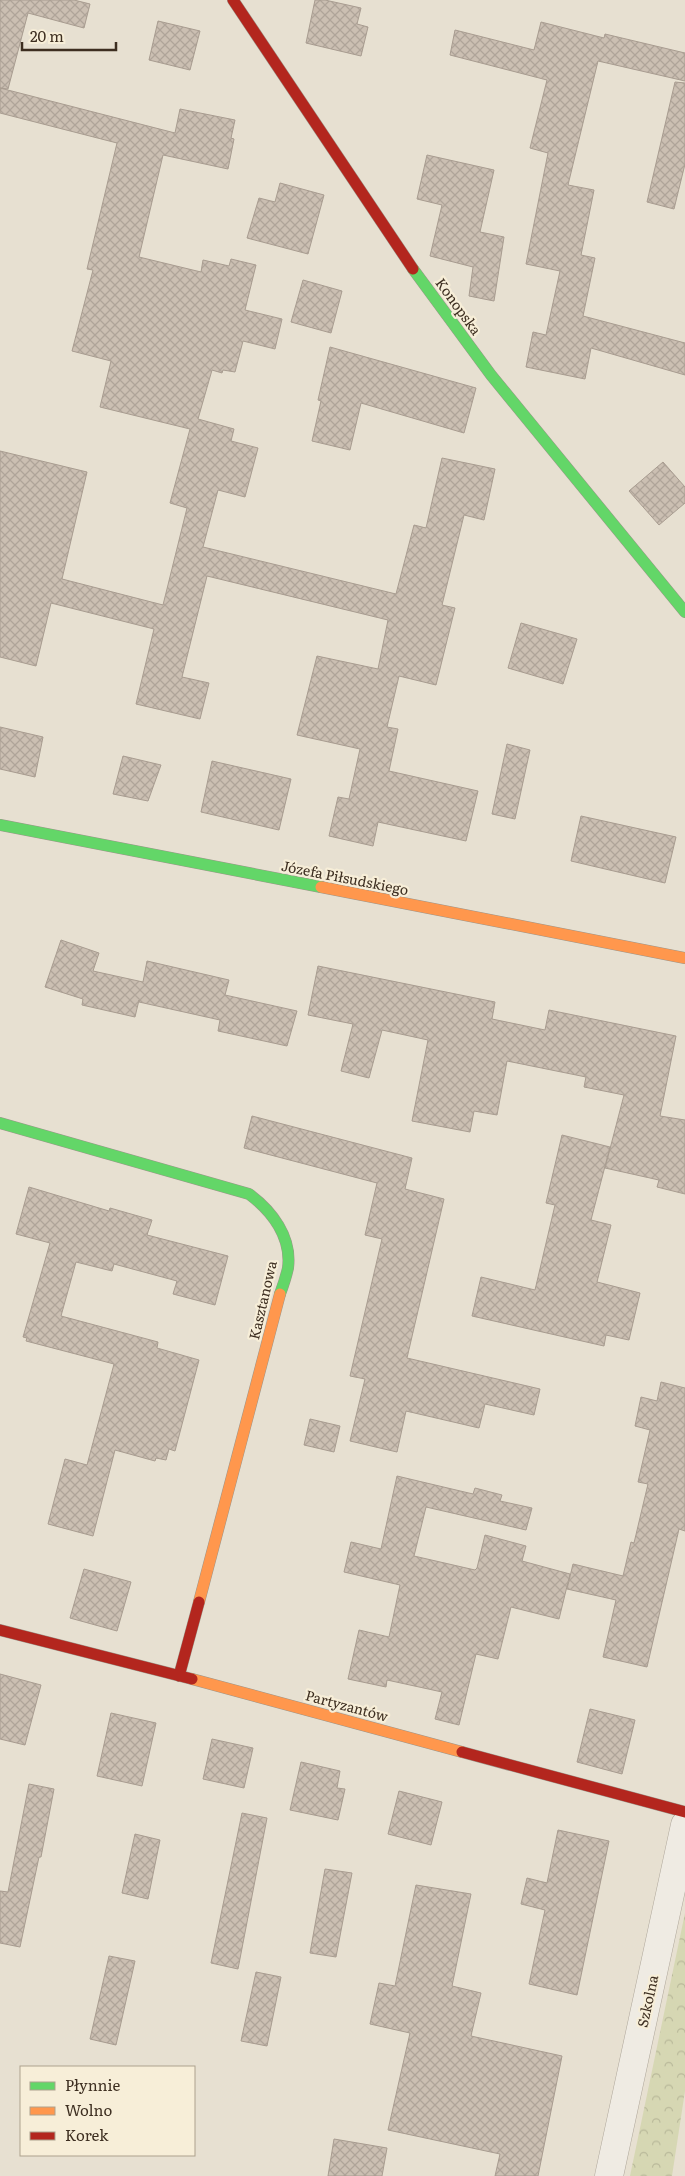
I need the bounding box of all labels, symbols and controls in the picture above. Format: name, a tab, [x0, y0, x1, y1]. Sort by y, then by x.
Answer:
scale bar	[22, 20, 116, 52]
text: 20 m	[30, 24, 64, 47]
street label: Konopska	[431, 273, 487, 339]
street label: Józefa Piłsudskiego	[280, 855, 410, 899]
street label: Kasztanowa	[243, 1258, 281, 1341]
street label: Partyzantów	[303, 1684, 391, 1726]
street label: Szkolna	[632, 1973, 662, 2029]
legend	[20, 2066, 195, 2156]
text: Płynnie	[65, 2073, 120, 2096]
text: Wolno	[65, 2098, 112, 2121]
text: Korek	[65, 2123, 109, 2146]

